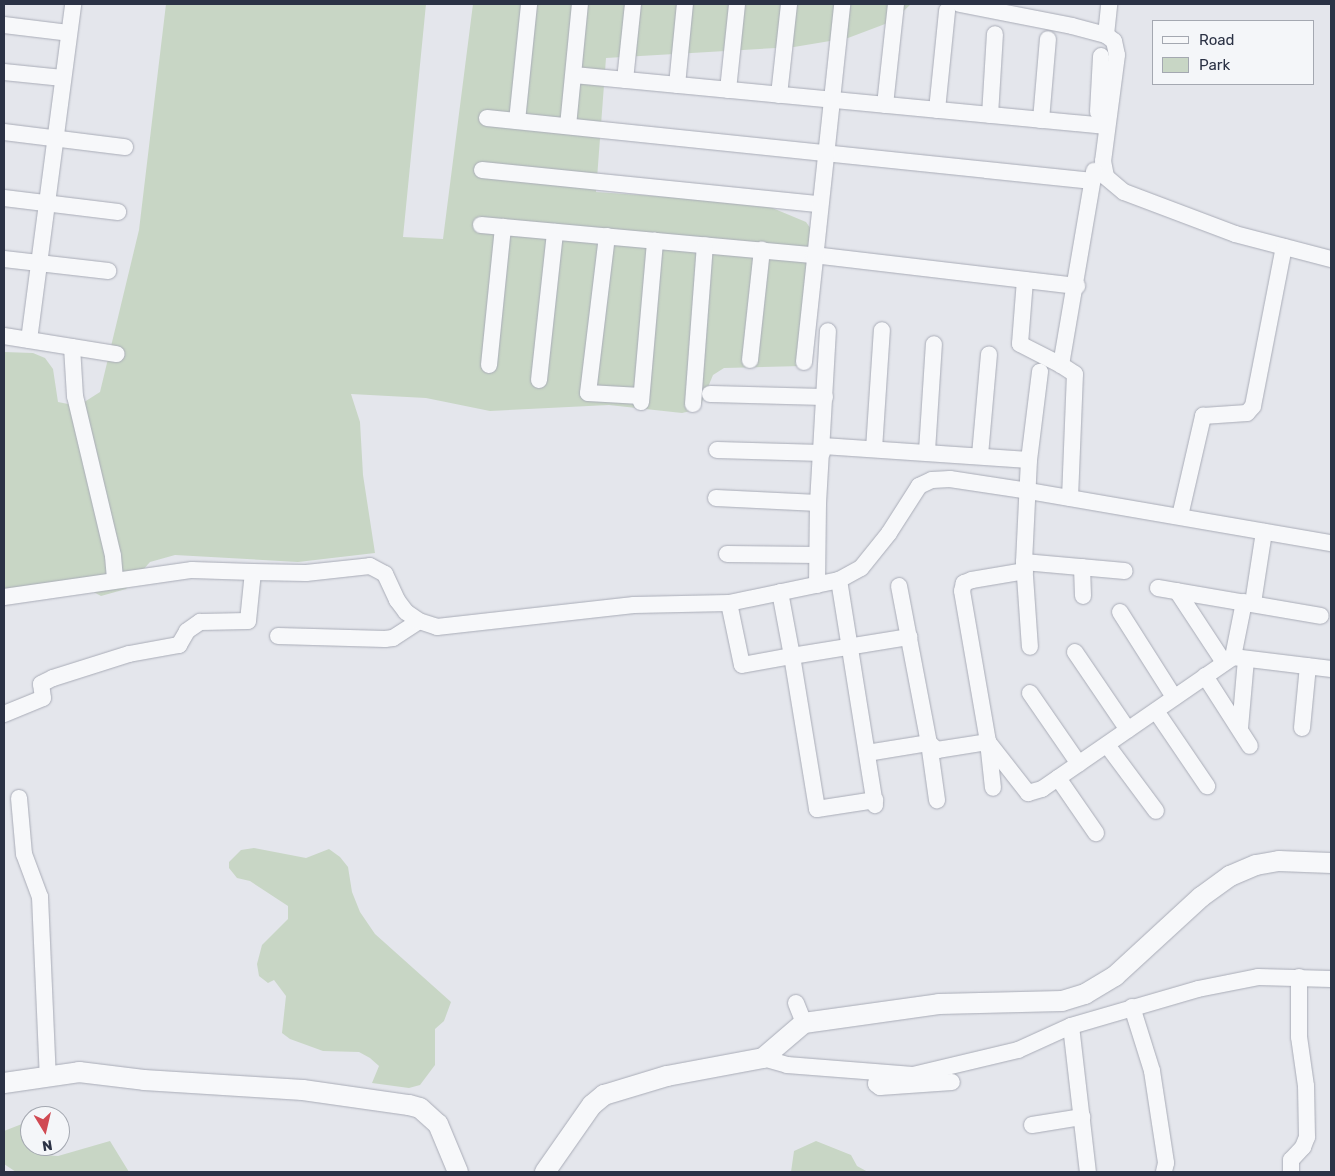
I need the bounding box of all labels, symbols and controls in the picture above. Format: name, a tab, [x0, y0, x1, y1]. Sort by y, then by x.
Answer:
legend	[1152, 20, 1315, 85]
text: Road	[1199, 31, 1235, 49]
text: Park	[1199, 56, 1230, 74]
north arrow	[20, 1106, 70, 1156]
text: N	[41, 1136, 54, 1155]

